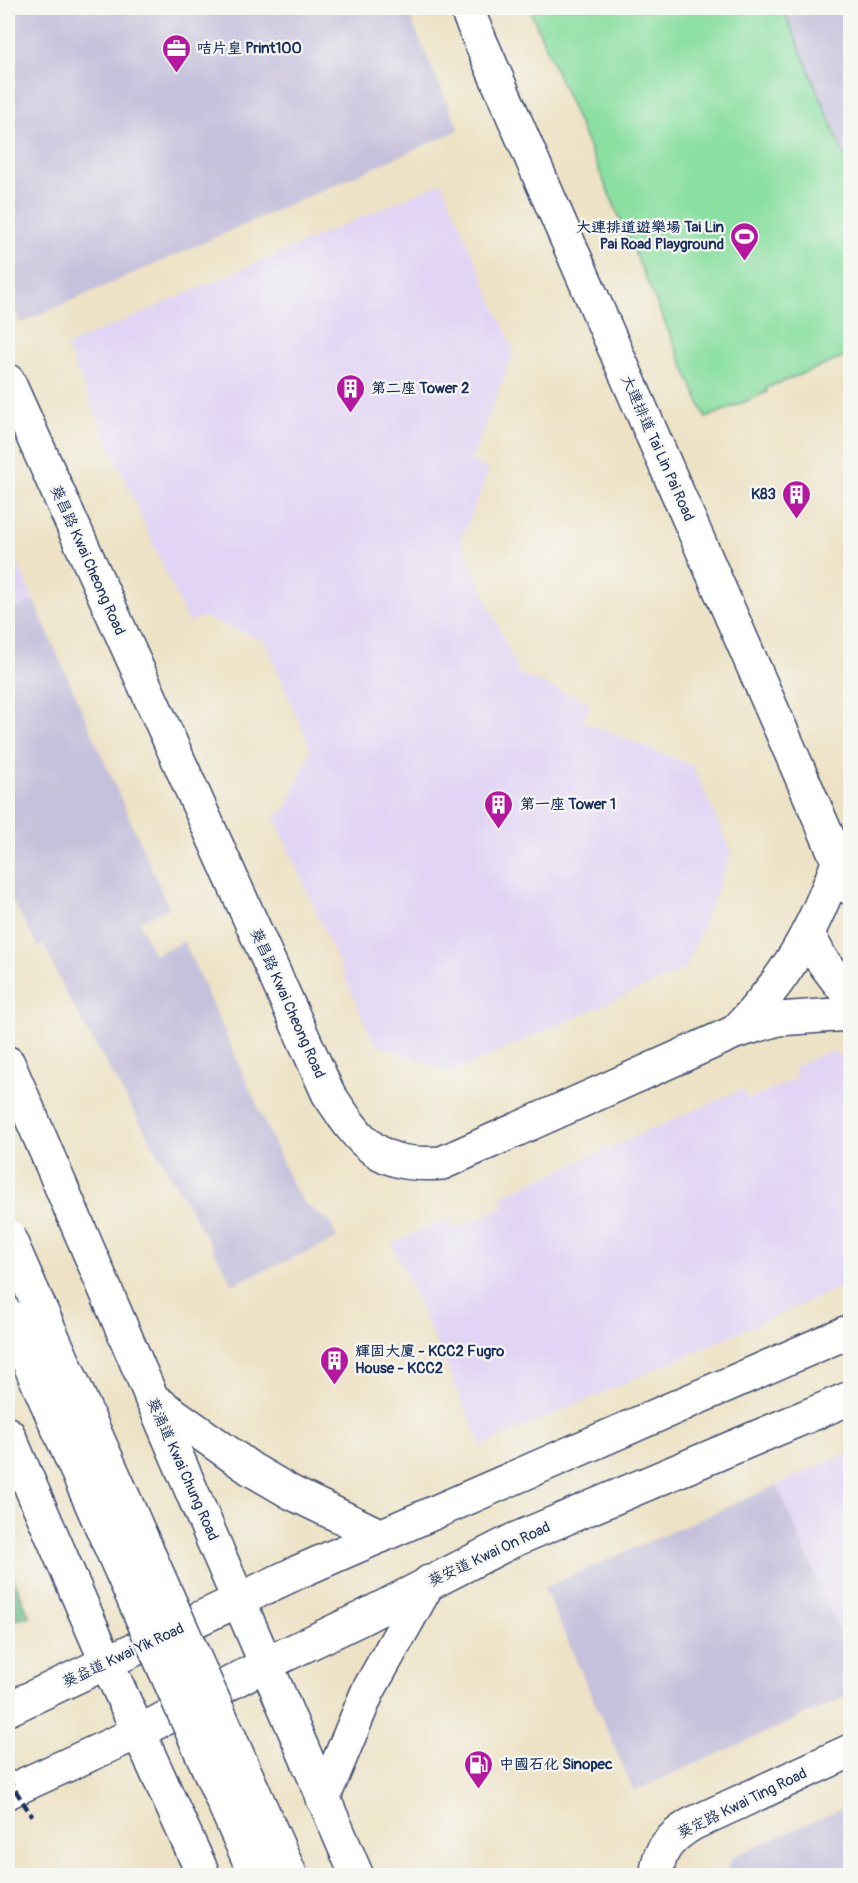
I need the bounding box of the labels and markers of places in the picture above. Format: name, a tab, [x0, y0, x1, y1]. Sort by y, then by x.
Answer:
office icon: 咭片皇 Print100	[160, 32, 192, 74]
place label: 咭片皇 Print100	[197, 39, 302, 58]
place label: 大連排道遊樂場 Tai Lin Pai Road Playground	[576, 218, 724, 254]
sports icon: 大連排道遊樂場 Tai Lin Pai Road Playground	[729, 220, 761, 262]
building icon: 第二座 Tower 2	[334, 372, 366, 414]
place label: 第二座 Tower 2	[371, 379, 469, 398]
building icon: K83	[781, 478, 813, 520]
place label: K83	[751, 485, 776, 504]
building icon: 第一座 Tower 1	[483, 788, 515, 830]
place label: 第一座 Tower 1	[520, 795, 616, 814]
place label: 輝固大廈 - KCC2 Fugro House - KCC2	[355, 1342, 504, 1378]
building icon: 輝固大廈 - KCC2 Fugro House - KCC2	[318, 1344, 350, 1386]
fuel station icon: 中國石化 Sinopec	[462, 1748, 494, 1790]
place label: 中國石化 Sinopec	[499, 1755, 613, 1774]

